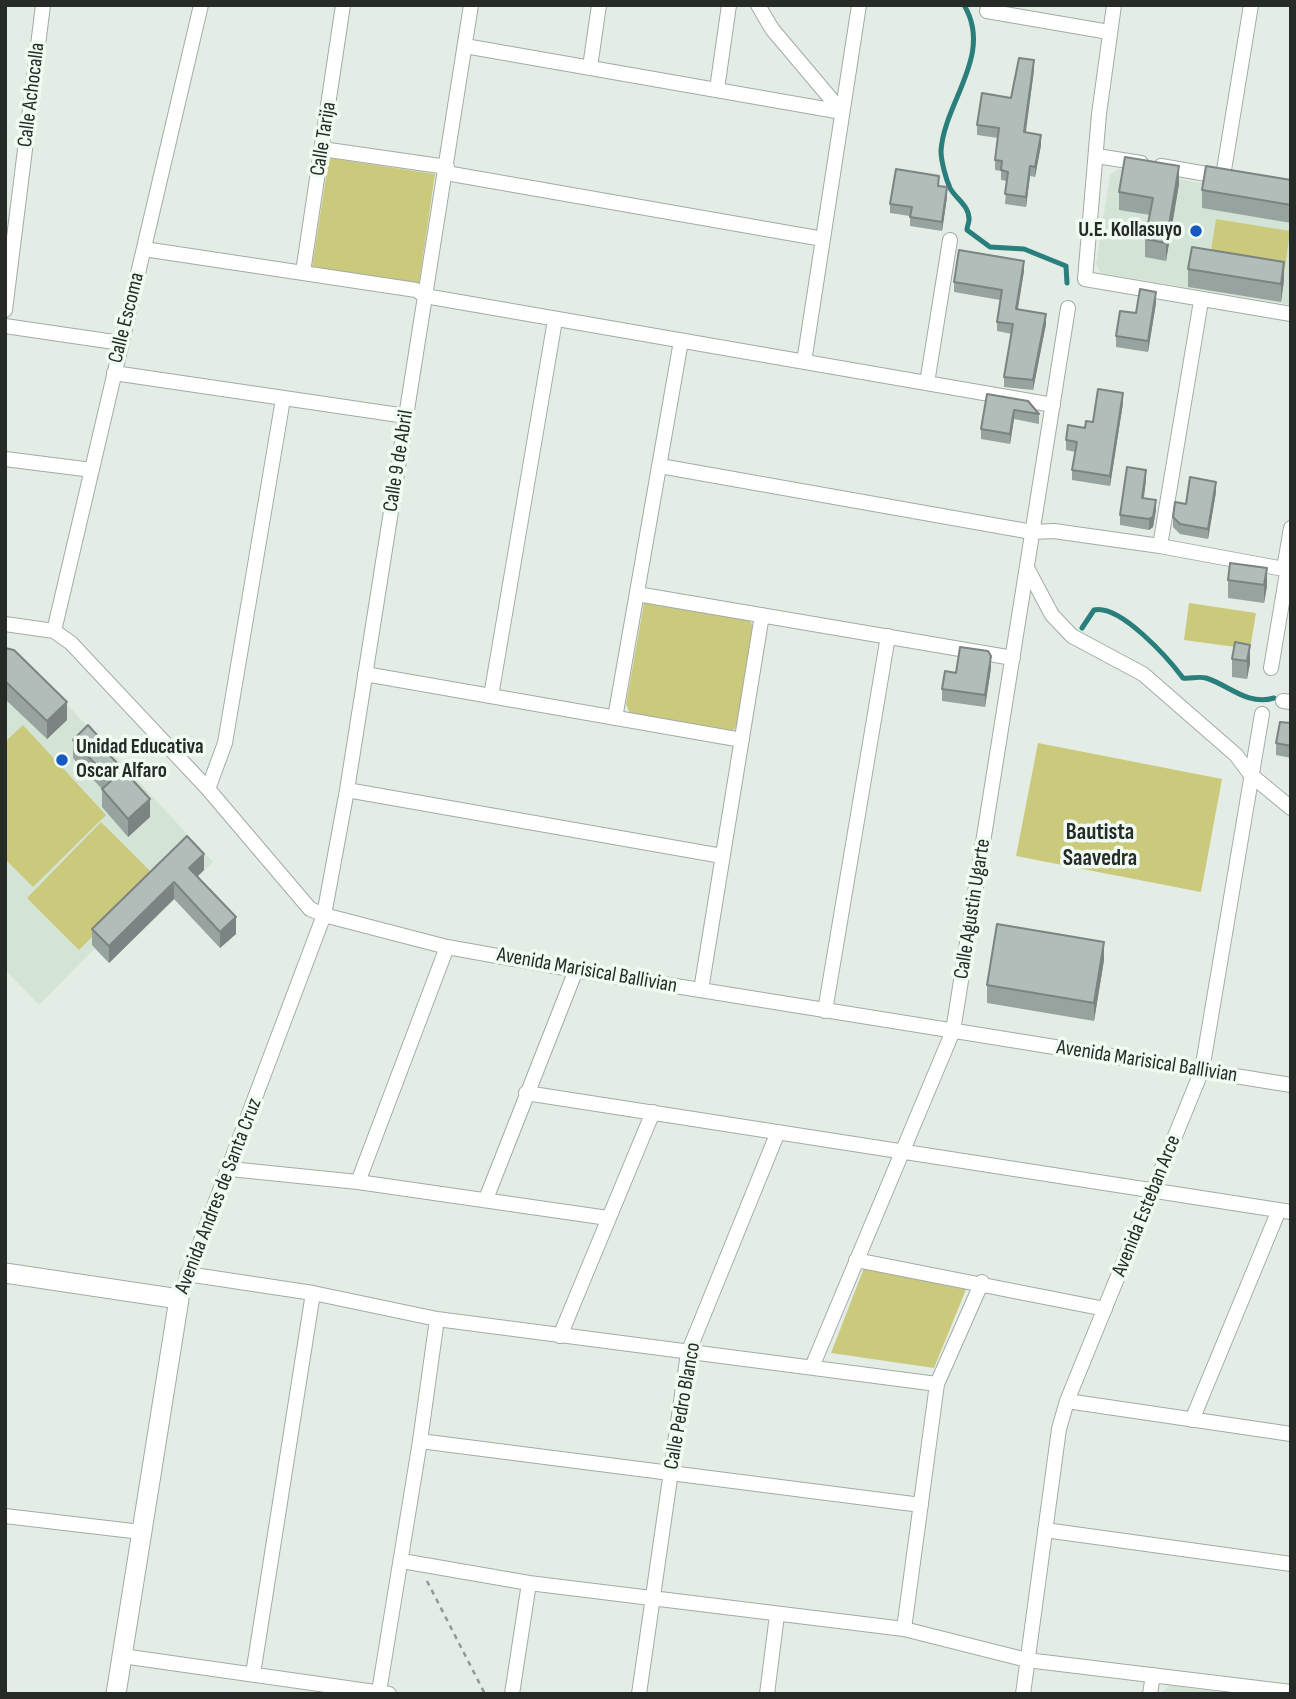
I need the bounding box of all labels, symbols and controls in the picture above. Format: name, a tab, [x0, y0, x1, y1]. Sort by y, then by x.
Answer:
street label: Calle Achocalla	[13, 41, 51, 149]
street label: Calle Tarija	[306, 100, 342, 178]
place label: U.E. Kollasuyo	[1078, 218, 1182, 244]
marker: U.E. Kollasuyo	[1188, 223, 1204, 239]
street label: Calle Escoma	[104, 270, 150, 366]
street label: Calle 9 de Abril	[379, 408, 419, 514]
place label: Unidad Educativa Oscar Alfaro	[76, 735, 204, 785]
marker: Unidad Educativa Oscar Alfaro	[54, 752, 70, 768]
district label: Bautista Saavedra	[1063, 819, 1137, 873]
street label: Calle Agustin Ugarte	[949, 837, 997, 981]
street label: Avenida Marisical Ballivian	[495, 943, 679, 999]
street label: Avenida Marisical Ballivian	[1055, 1035, 1239, 1089]
street label: Avenida Andres de Santa Cruz	[170, 1095, 268, 1297]
street label: Avenida Esteban Arce	[1107, 1132, 1187, 1280]
street label: Calle Pedro Blanco	[659, 1340, 707, 1472]

